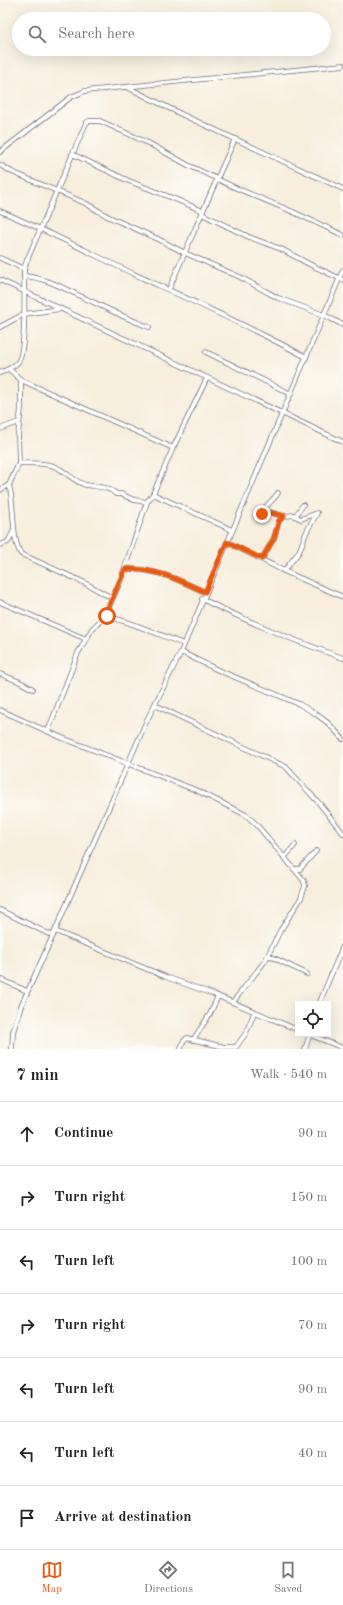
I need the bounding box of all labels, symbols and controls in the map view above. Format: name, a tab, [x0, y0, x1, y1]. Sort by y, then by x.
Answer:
search box	[12, 12, 331, 56]
icon: search	[26, 23, 48, 45]
text: Search here	[58, 27, 135, 42]
route end	[253, 505, 271, 523]
route start	[98, 607, 116, 625]
map controls	[295, 1001, 331, 1037]
button: locate	[295, 1001, 331, 1037]
text: 7 min	[16, 1067, 59, 1084]
text: Walk · 540 m	[250, 1068, 327, 1081]
icon: ahead	[16, 1123, 38, 1145]
text: Continue	[54, 1126, 113, 1141]
text: 90 m	[298, 1127, 327, 1140]
icon: right	[16, 1187, 38, 1209]
text: Turn right	[54, 1190, 125, 1205]
text: 150 m	[290, 1191, 327, 1204]
icon: left	[16, 1251, 38, 1273]
text: Turn left	[54, 1254, 114, 1269]
text: 100 m	[290, 1255, 327, 1268]
icon: right	[16, 1315, 38, 1337]
text: Turn right	[54, 1318, 125, 1333]
text: 70 m	[298, 1319, 327, 1332]
icon: left	[16, 1379, 38, 1401]
text: Turn left	[54, 1382, 114, 1397]
text: 90 m	[298, 1383, 327, 1396]
icon: left	[16, 1443, 38, 1465]
text: Turn left	[54, 1446, 114, 1461]
text: 40 m	[298, 1447, 327, 1460]
icon: arrive	[16, 1507, 38, 1529]
text: Arrive at destination	[54, 1510, 192, 1525]
tab: Map	[41, 1559, 63, 1597]
tab: Directions	[144, 1559, 193, 1597]
tab: Saved	[274, 1559, 302, 1597]

